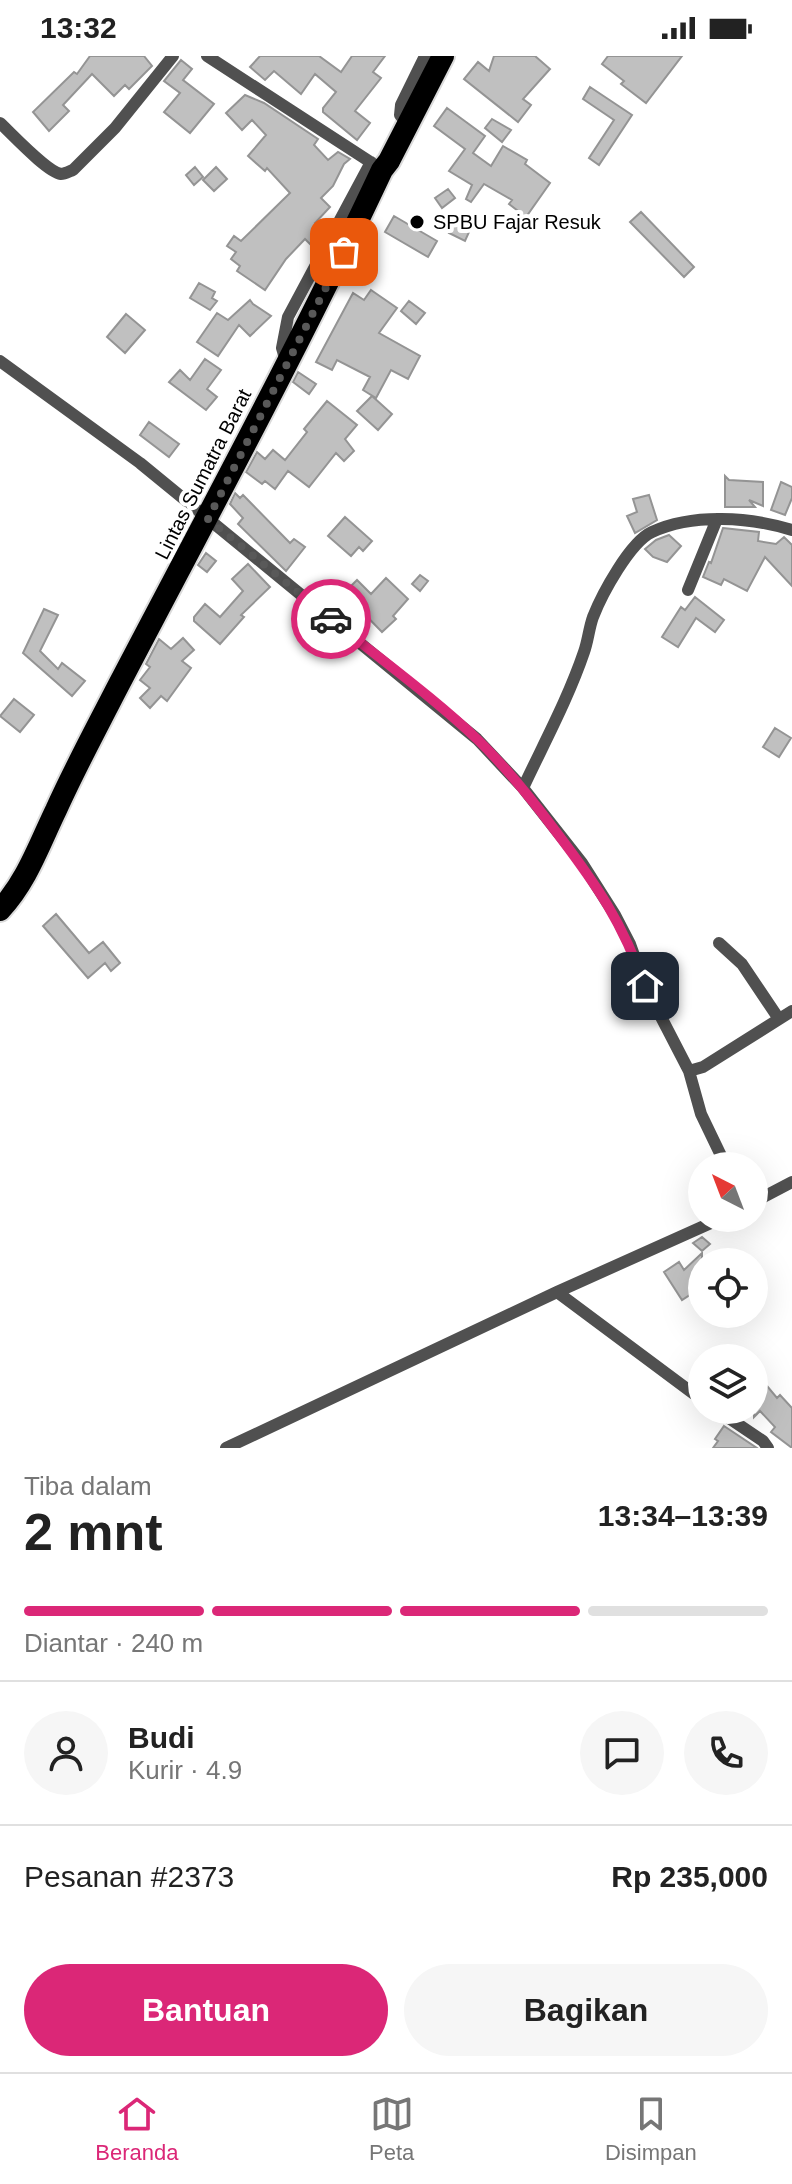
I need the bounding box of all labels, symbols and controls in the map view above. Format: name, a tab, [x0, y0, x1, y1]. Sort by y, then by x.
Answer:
text: 13:32	[40, 11, 117, 44]
place label: SPBU Fajar Resuk	[433, 211, 602, 233]
marker: SPBU Fajar Resuk	[408, 213, 426, 231]
pin	[310, 218, 378, 286]
icon: bag	[322, 230, 366, 274]
street label: Lintas Sumatra Barat	[151, 385, 256, 563]
courier	[291, 579, 371, 659]
icon: car	[309, 597, 353, 641]
pin	[611, 952, 679, 1020]
icon: home	[623, 964, 667, 1008]
north arrow	[688, 1152, 768, 1232]
map controls	[688, 1152, 768, 1424]
button: locate	[688, 1248, 768, 1328]
button: layers	[688, 1344, 768, 1424]
text: Tiba dalam	[24, 1471, 152, 1501]
text: 13:34–13:39	[598, 1499, 768, 1532]
text: 2 mnt	[24, 1503, 163, 1561]
text: Diantar · 240 m	[24, 1628, 203, 1658]
button: person	[24, 1711, 108, 1795]
button: chat	[580, 1711, 664, 1795]
button: phone	[684, 1711, 768, 1795]
text: Budi	[128, 1721, 195, 1754]
text: Kurir · 4.9	[128, 1755, 242, 1785]
text: Pesanan #2373	[24, 1860, 234, 1893]
text: Rp 235,000	[611, 1860, 768, 1893]
button: Bantuan	[24, 1964, 388, 2056]
button: Bagikan	[404, 1964, 768, 2056]
tab: Beranda	[95, 2092, 178, 2166]
tab: Peta	[369, 2092, 414, 2166]
tab: Disimpan	[605, 2092, 697, 2166]

